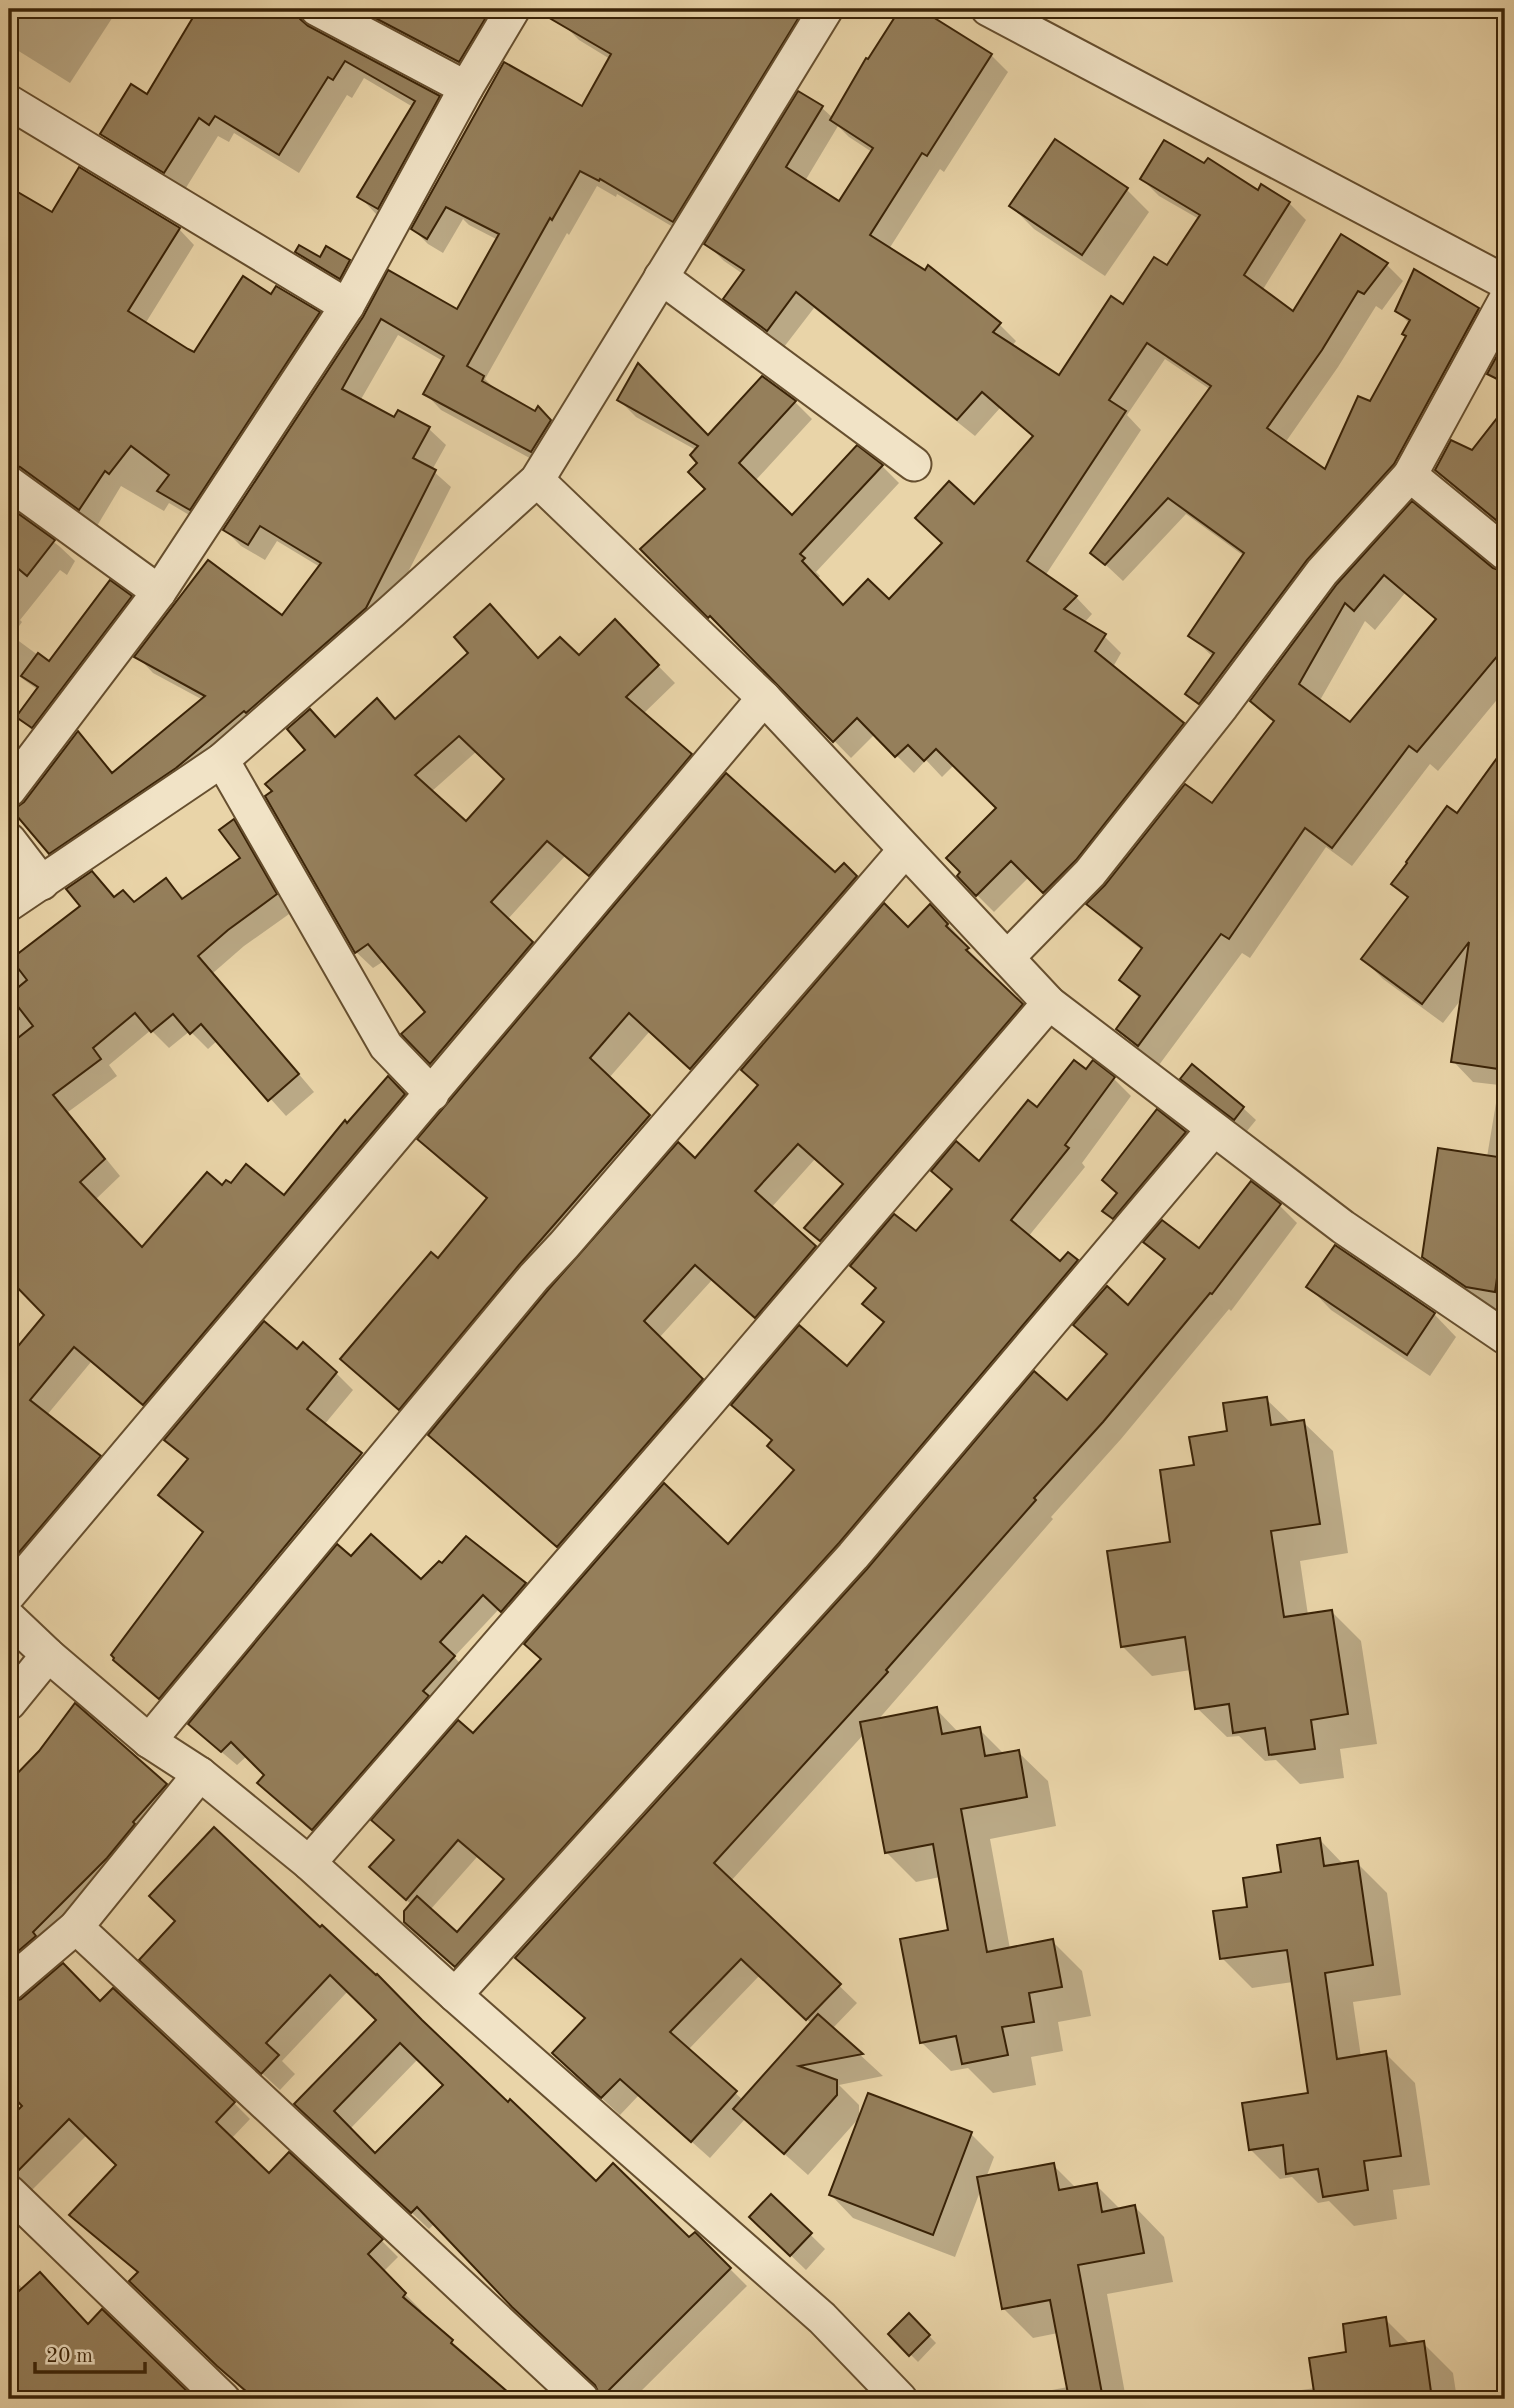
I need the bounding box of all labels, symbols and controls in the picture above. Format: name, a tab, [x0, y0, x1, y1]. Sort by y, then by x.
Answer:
scale bar	[35, 2331, 145, 2375]
text: 20 m	[46, 2346, 93, 2367]

